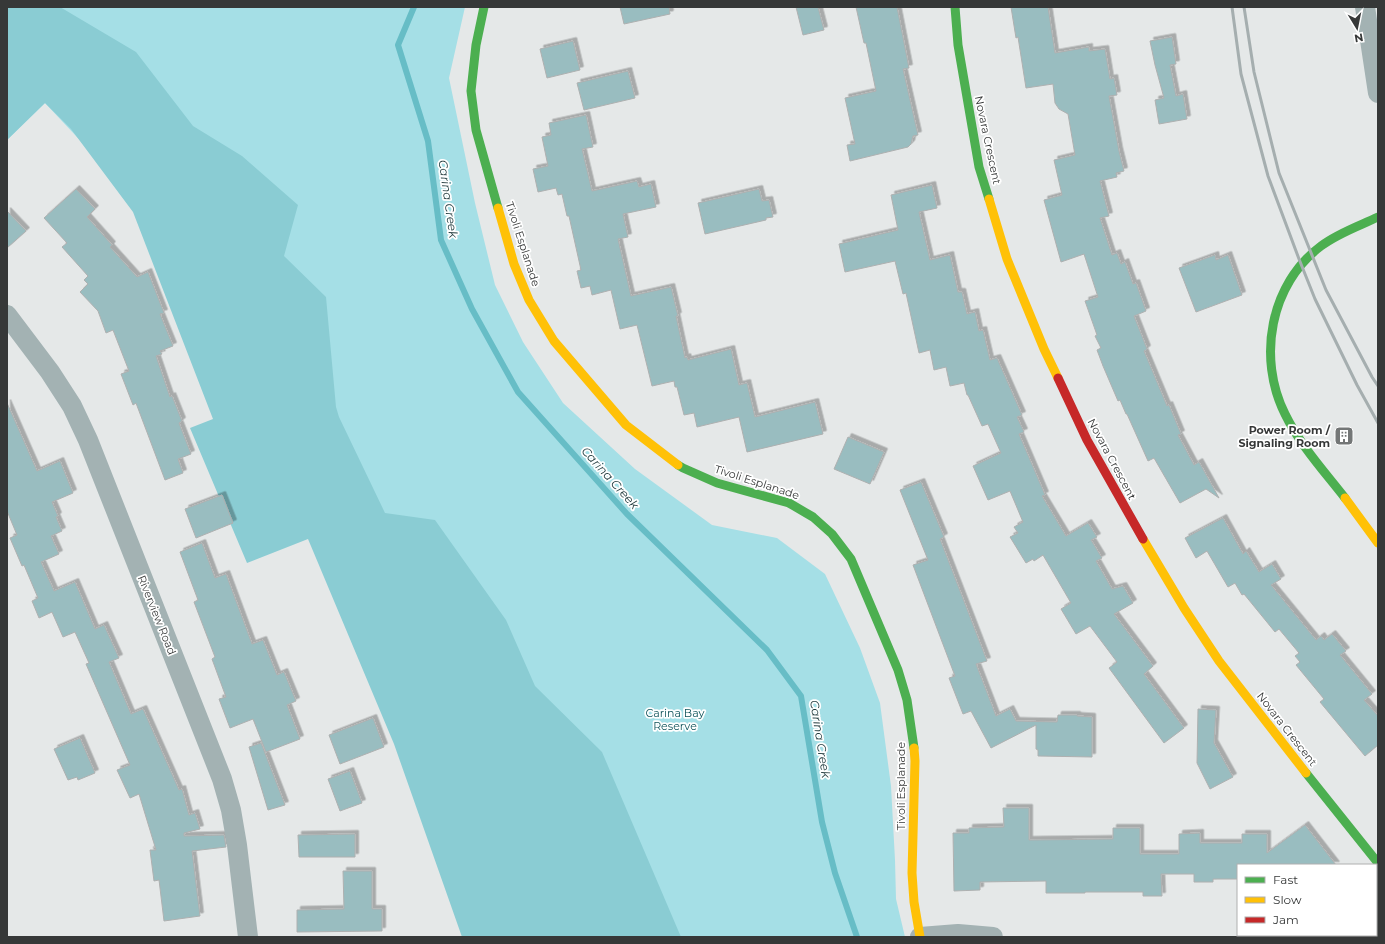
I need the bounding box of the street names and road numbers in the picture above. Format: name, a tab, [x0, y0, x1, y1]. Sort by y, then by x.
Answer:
street label: Novara Crescent	[972, 95, 1004, 186]
street label: Tivoli Esplanade	[503, 200, 543, 289]
street label: Novara Crescent	[1085, 416, 1140, 502]
street label: Tivoli Esplanade	[713, 462, 802, 502]
street label: Riverview Road	[135, 573, 179, 657]
street label: Novara Crescent	[1254, 689, 1321, 769]
street label: Tivoli Esplanade	[894, 741, 908, 830]

